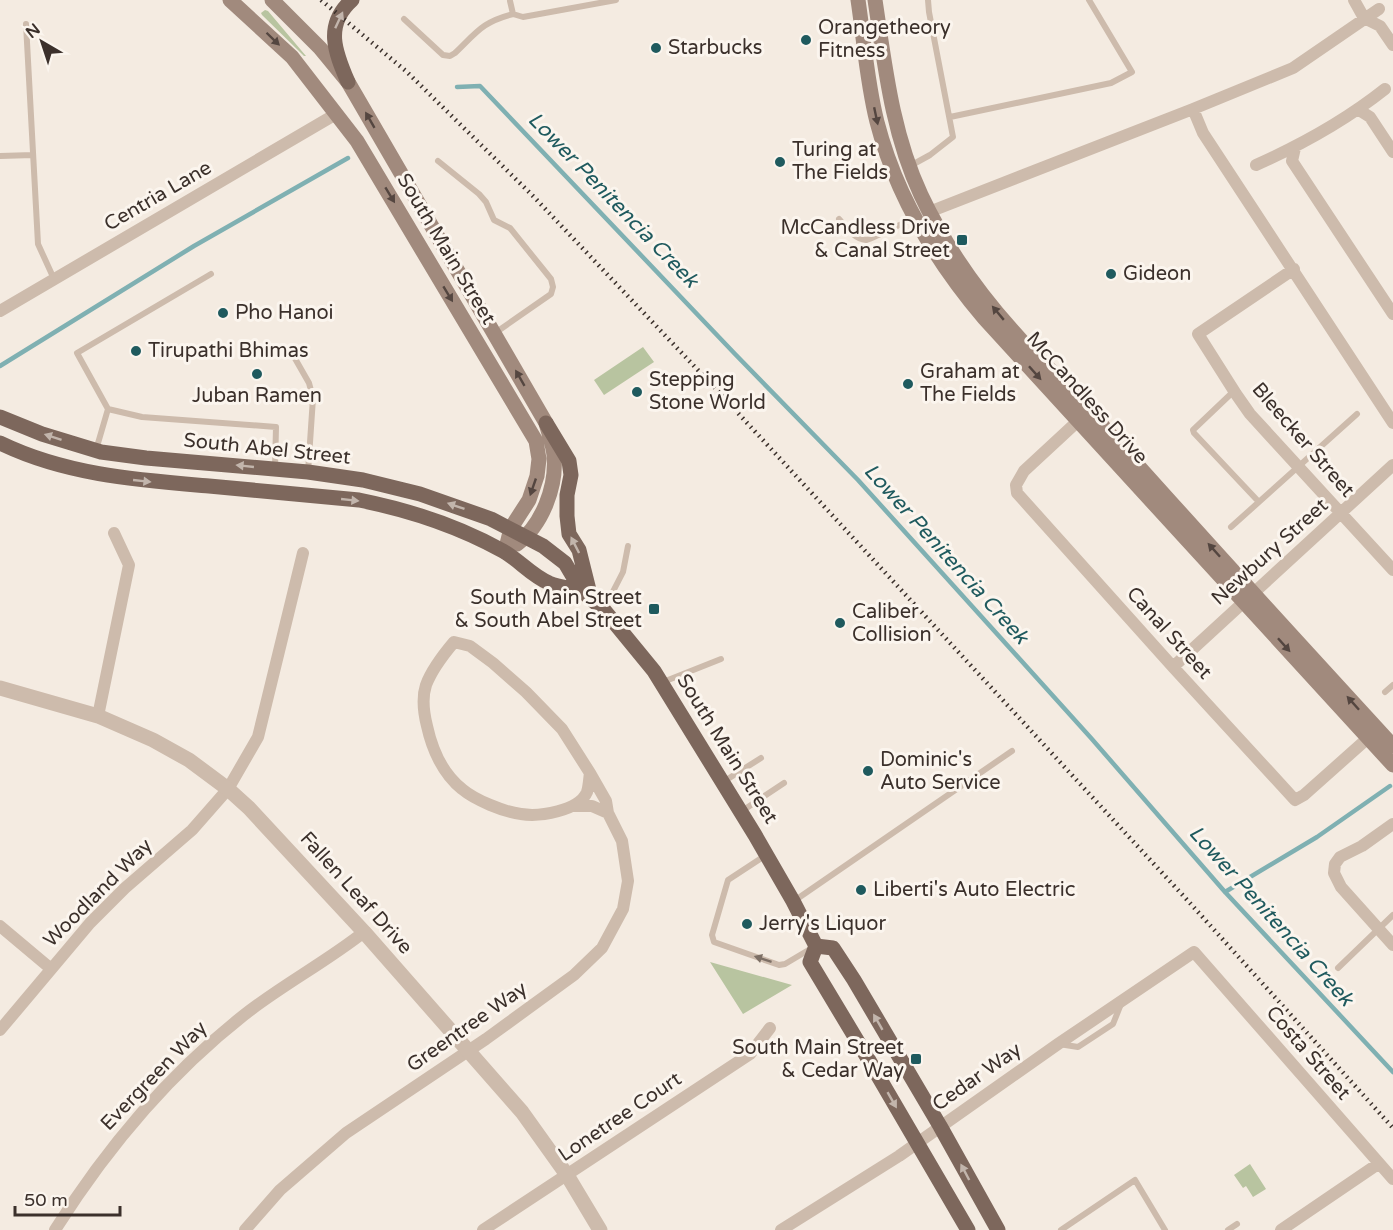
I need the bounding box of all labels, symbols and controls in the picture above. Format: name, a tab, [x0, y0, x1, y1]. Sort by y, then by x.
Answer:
one-way arrow	[334, 10, 344, 28]
north arrow	[12, 12, 72, 72]
place label: Orangetheory Fitness	[818, 16, 951, 63]
text: N	[22, 19, 44, 43]
one-way arrow	[265, 32, 279, 46]
marker: Orangetheory Fitness	[799, 33, 813, 47]
place label: Starbucks	[668, 36, 762, 60]
marker: Starbucks	[649, 41, 663, 55]
water label: Lower Penitencia Creek	[523, 107, 704, 294]
one-way arrow	[872, 107, 881, 126]
one-way arrow	[365, 111, 375, 128]
place label: Turing at The Fields	[792, 138, 888, 185]
marker: Turing at The Fields	[773, 155, 787, 169]
street label: Centria Lane	[100, 156, 216, 236]
street label: South Main Street	[391, 169, 501, 329]
one-way arrow	[384, 187, 395, 203]
place label: McCandless Drive & Canal Street	[781, 216, 950, 263]
marker: McCandless Drive & Canal Street	[955, 233, 969, 247]
place label: Gideon	[1123, 262, 1191, 286]
marker: Gideon	[1104, 267, 1118, 281]
one-way arrow	[443, 286, 454, 302]
place label: Pho Hanoi	[235, 301, 334, 325]
marker: Pho Hanoi	[216, 306, 230, 320]
one-way arrow	[992, 306, 1005, 321]
street label: McCandless Drive	[1021, 327, 1153, 469]
place label: Tirupathi Bhimas	[148, 339, 309, 363]
marker: Tirupathi Bhimas	[129, 344, 143, 358]
place label: Graham at The Fields	[920, 360, 1020, 407]
one-way arrow	[1028, 365, 1041, 380]
marker: Juban Ramen	[250, 367, 264, 381]
place label: Stepping Stone World	[649, 368, 766, 415]
one-way arrow	[515, 369, 525, 386]
marker: Graham at The Fields	[901, 377, 915, 391]
street label: Bleecker Street	[1247, 378, 1360, 503]
place label: Juban Ramen	[192, 384, 322, 408]
marker: Stepping Stone World	[630, 385, 644, 399]
street label: South Abel Street	[182, 428, 352, 470]
one-way arrow	[44, 432, 62, 442]
water label: Lower Penitencia Creek	[858, 459, 1035, 650]
one-way arrow	[235, 461, 254, 471]
one-way arrow	[133, 476, 152, 486]
one-way arrow	[527, 478, 537, 496]
street label: Newbury Street	[1207, 493, 1333, 611]
one-way arrow	[341, 495, 360, 504]
one-way arrow	[447, 501, 465, 511]
one-way arrow	[570, 536, 580, 553]
one-way arrow	[1208, 543, 1221, 558]
street label: Canal Street	[1121, 582, 1217, 684]
place label: South Main Street & South Abel Street	[454, 586, 642, 633]
place label: Caliber Collision	[852, 600, 932, 647]
marker: South Main Street & South Abel Street	[647, 602, 661, 616]
marker: Caliber Collision	[833, 616, 847, 630]
one-way arrow	[1276, 638, 1290, 652]
street label: South Main Street	[671, 670, 783, 828]
one-way arrow	[1347, 696, 1360, 711]
place label: Dominic's Auto Service	[880, 748, 1000, 795]
marker: Dominic's Auto Service	[861, 764, 875, 778]
water label: Lower Penitencia Creek	[1183, 821, 1360, 1012]
street label: Fallen Leaf Drive	[295, 827, 417, 959]
street label: Woodland Way	[39, 834, 157, 952]
place label: Liberti's Auto Electric	[873, 878, 1075, 902]
marker: Liberti's Auto Electric	[854, 883, 868, 897]
place label: Jerry's Liquor	[759, 912, 886, 936]
marker: Jerry's Liquor	[740, 917, 754, 931]
one-way arrow	[754, 954, 772, 963]
street label: Greentree Way	[402, 977, 532, 1077]
street label: Costa Street	[1261, 1001, 1356, 1105]
one-way arrow	[873, 1014, 884, 1030]
street label: Evergreen Way	[96, 1016, 212, 1136]
place label: South Main Street & Cedar Way	[732, 1036, 904, 1083]
street label: Cedar Way	[928, 1038, 1026, 1116]
marker: South Main Street & Cedar Way	[909, 1052, 923, 1066]
street label: Lonetree Court	[554, 1067, 686, 1167]
one-way arrow	[887, 1092, 898, 1108]
one-way arrow	[960, 1163, 970, 1180]
scale bar	[15, 1179, 120, 1217]
text: 50 m	[24, 1189, 68, 1211]

